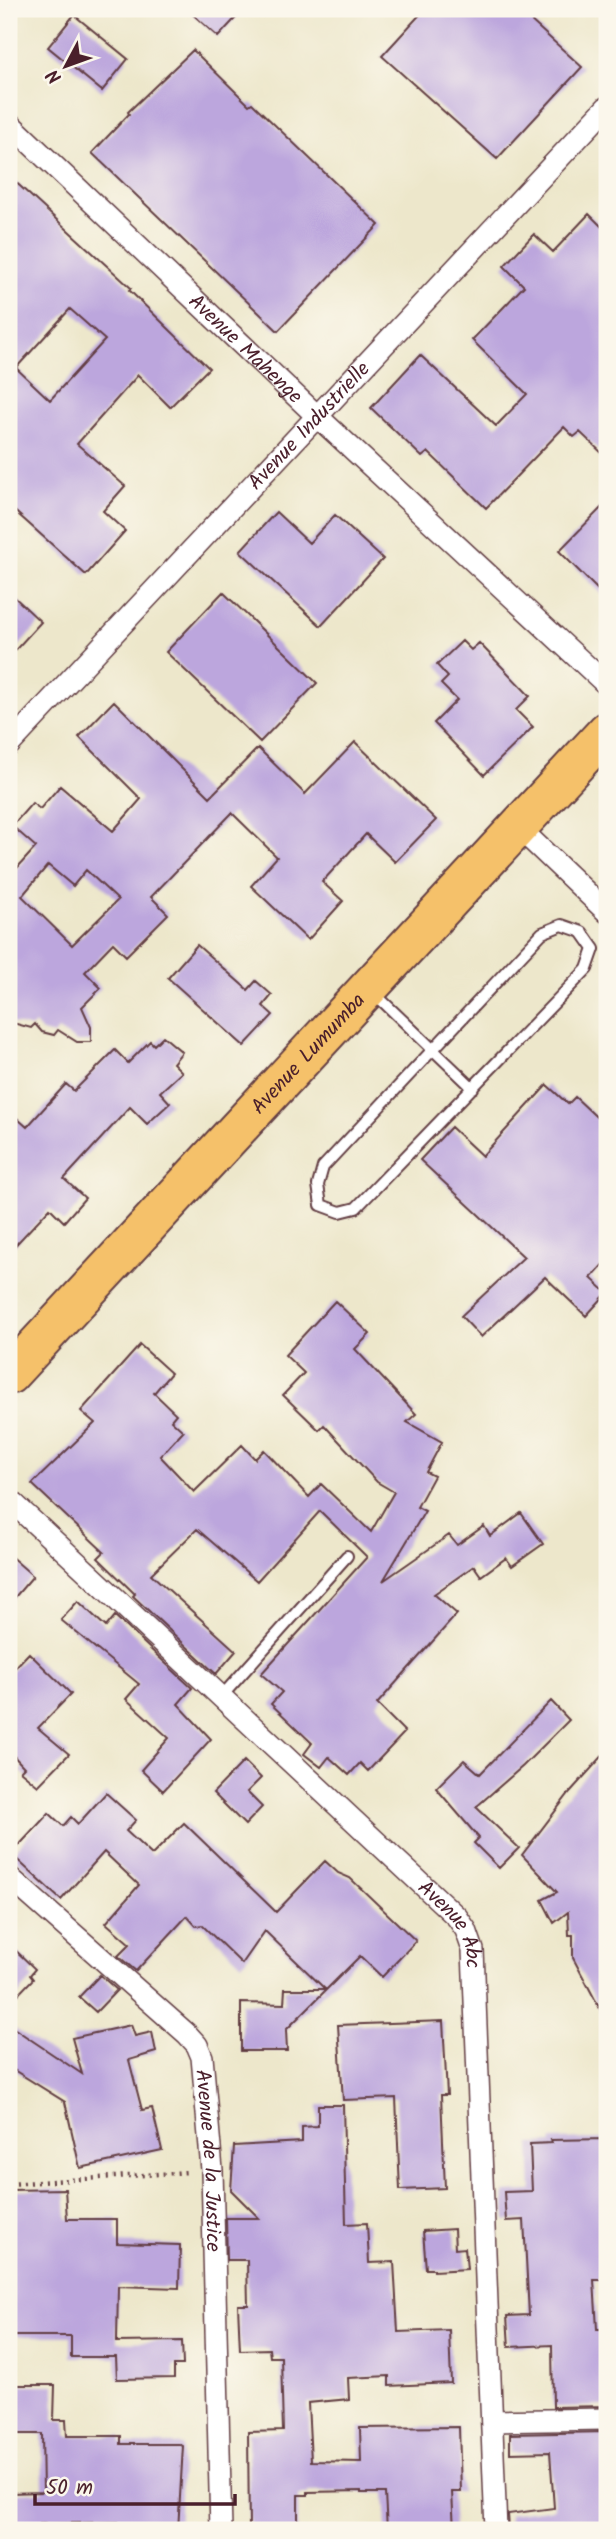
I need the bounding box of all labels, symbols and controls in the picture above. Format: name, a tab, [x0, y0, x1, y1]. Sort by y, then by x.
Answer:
north arrow	[32, 32, 102, 102]
text: N	[39, 61, 70, 90]
street label: Avenue Mahenge	[180, 286, 310, 413]
street label: Avenue Industrielle	[241, 354, 379, 499]
street label: Avenue Lumumba	[244, 986, 374, 1123]
street label: Avenue Abc	[409, 1873, 489, 1969]
street label: Avenue de la Justice	[185, 2068, 229, 2253]
scale bar	[35, 2462, 234, 2506]
text: 50 m	[46, 2472, 93, 2505]

